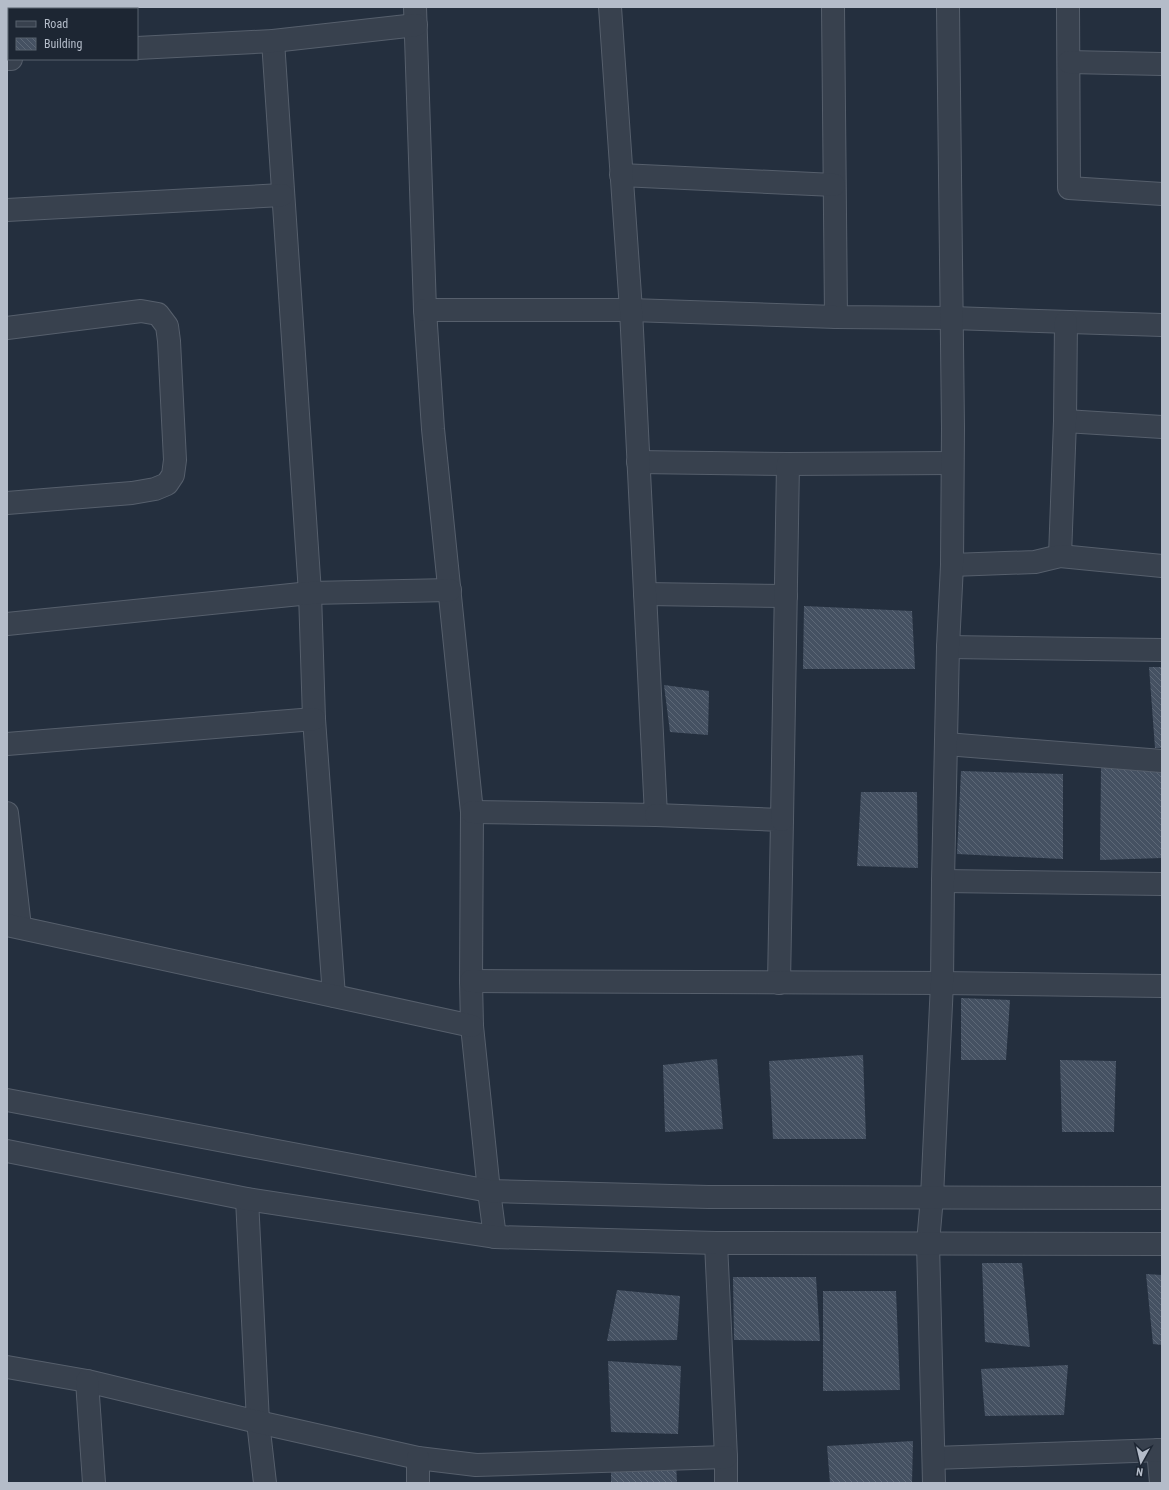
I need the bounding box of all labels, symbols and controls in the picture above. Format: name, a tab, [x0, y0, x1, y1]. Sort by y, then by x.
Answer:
legend	[8, 8, 138, 60]
text: Road	[44, 17, 68, 31]
text: Building	[44, 37, 82, 51]
north arrow	[1121, 1442, 1161, 1482]
text: N	[1135, 1464, 1144, 1478]

